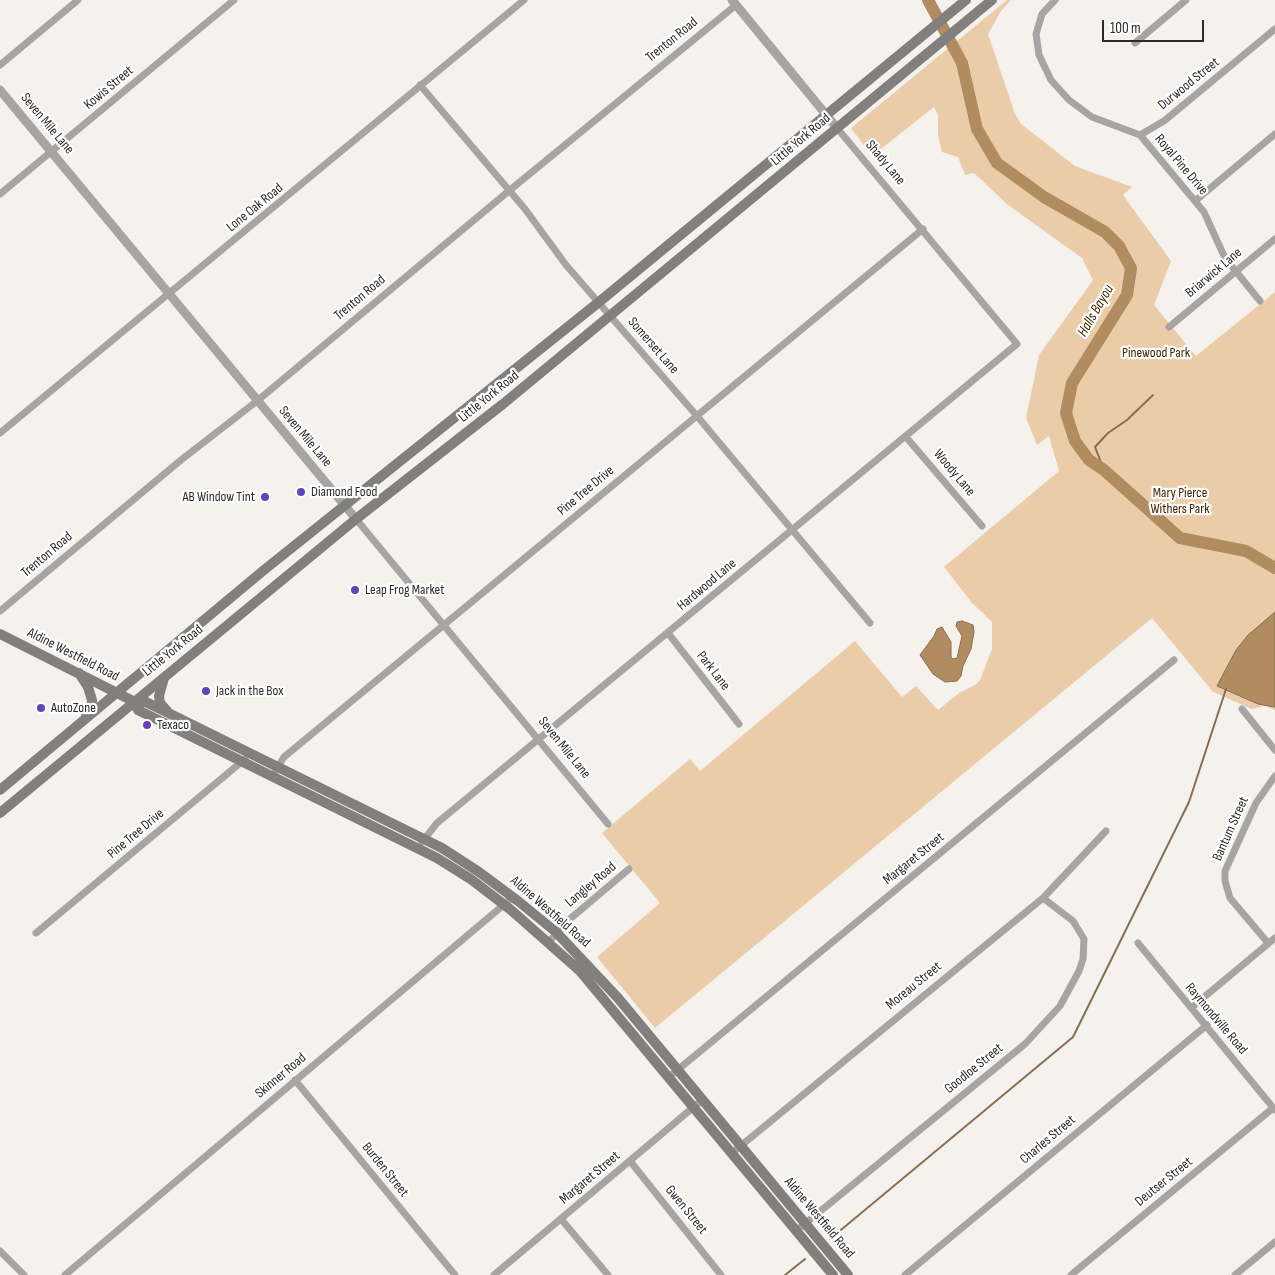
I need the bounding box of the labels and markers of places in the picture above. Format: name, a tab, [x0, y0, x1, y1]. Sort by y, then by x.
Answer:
place label: Diamond Food	[311, 484, 377, 500]
marker: Diamond Food	[295, 486, 307, 498]
place label: AB Window Tint	[183, 489, 255, 505]
marker: AB Window Tint	[259, 491, 271, 503]
place label: Leap Frog Market	[365, 582, 444, 598]
marker: Leap Frog Market	[349, 584, 361, 596]
place label: Jack in the Box	[216, 683, 284, 699]
marker: Jack in the Box	[200, 685, 212, 697]
place label: AutoZone	[51, 700, 96, 716]
marker: AutoZone	[35, 702, 47, 714]
place label: Texaco	[157, 717, 189, 733]
marker: Texaco	[141, 719, 153, 731]

